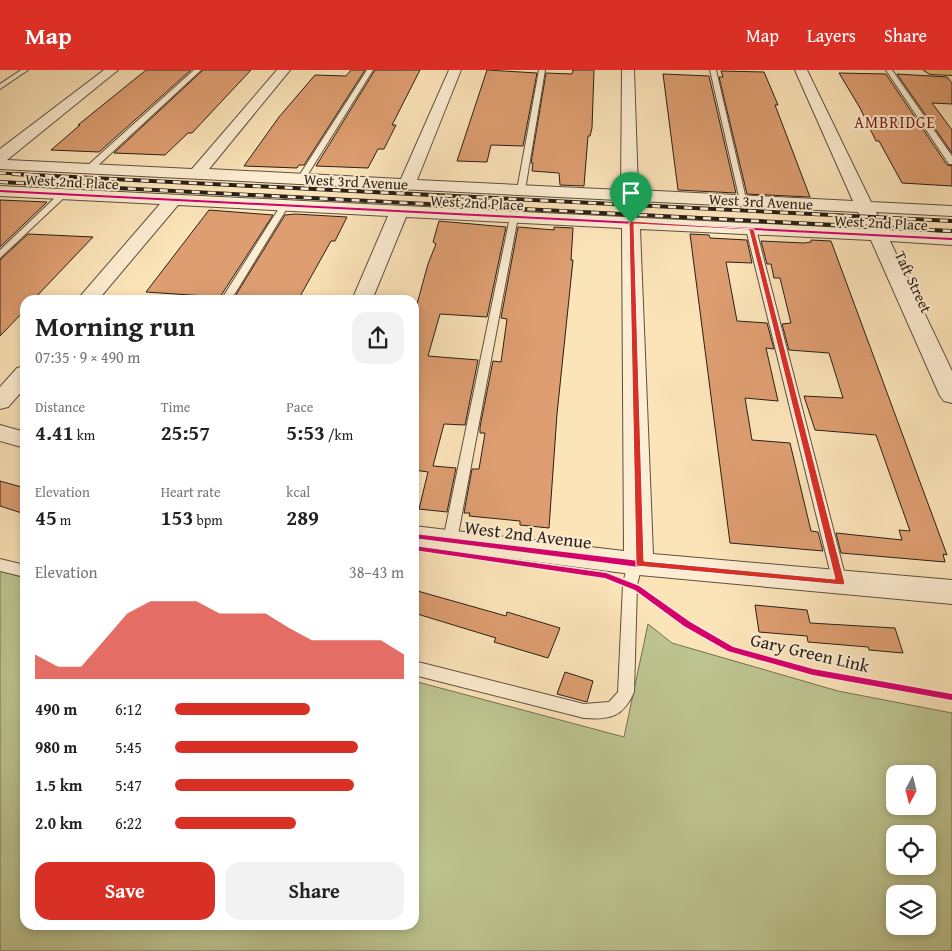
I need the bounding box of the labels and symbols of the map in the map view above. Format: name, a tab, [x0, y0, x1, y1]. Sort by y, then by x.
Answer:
district label: AMBRIDGE	[854, 110, 936, 134]
street label: West 3rd Avenue	[303, 168, 409, 195]
street label: West 2nd Place	[25, 169, 119, 194]
pin	[610, 172, 652, 223]
street label: West 3rd Avenue	[708, 188, 814, 215]
street label: West 2nd Place	[430, 190, 524, 215]
street label: West 2nd Place	[834, 210, 928, 235]
street label: Taft Street	[890, 247, 937, 317]
street label: West 2nd Avenue	[463, 513, 593, 556]
street label: Gary Green Link	[748, 626, 873, 679]
north arrow	[886, 765, 936, 815]

